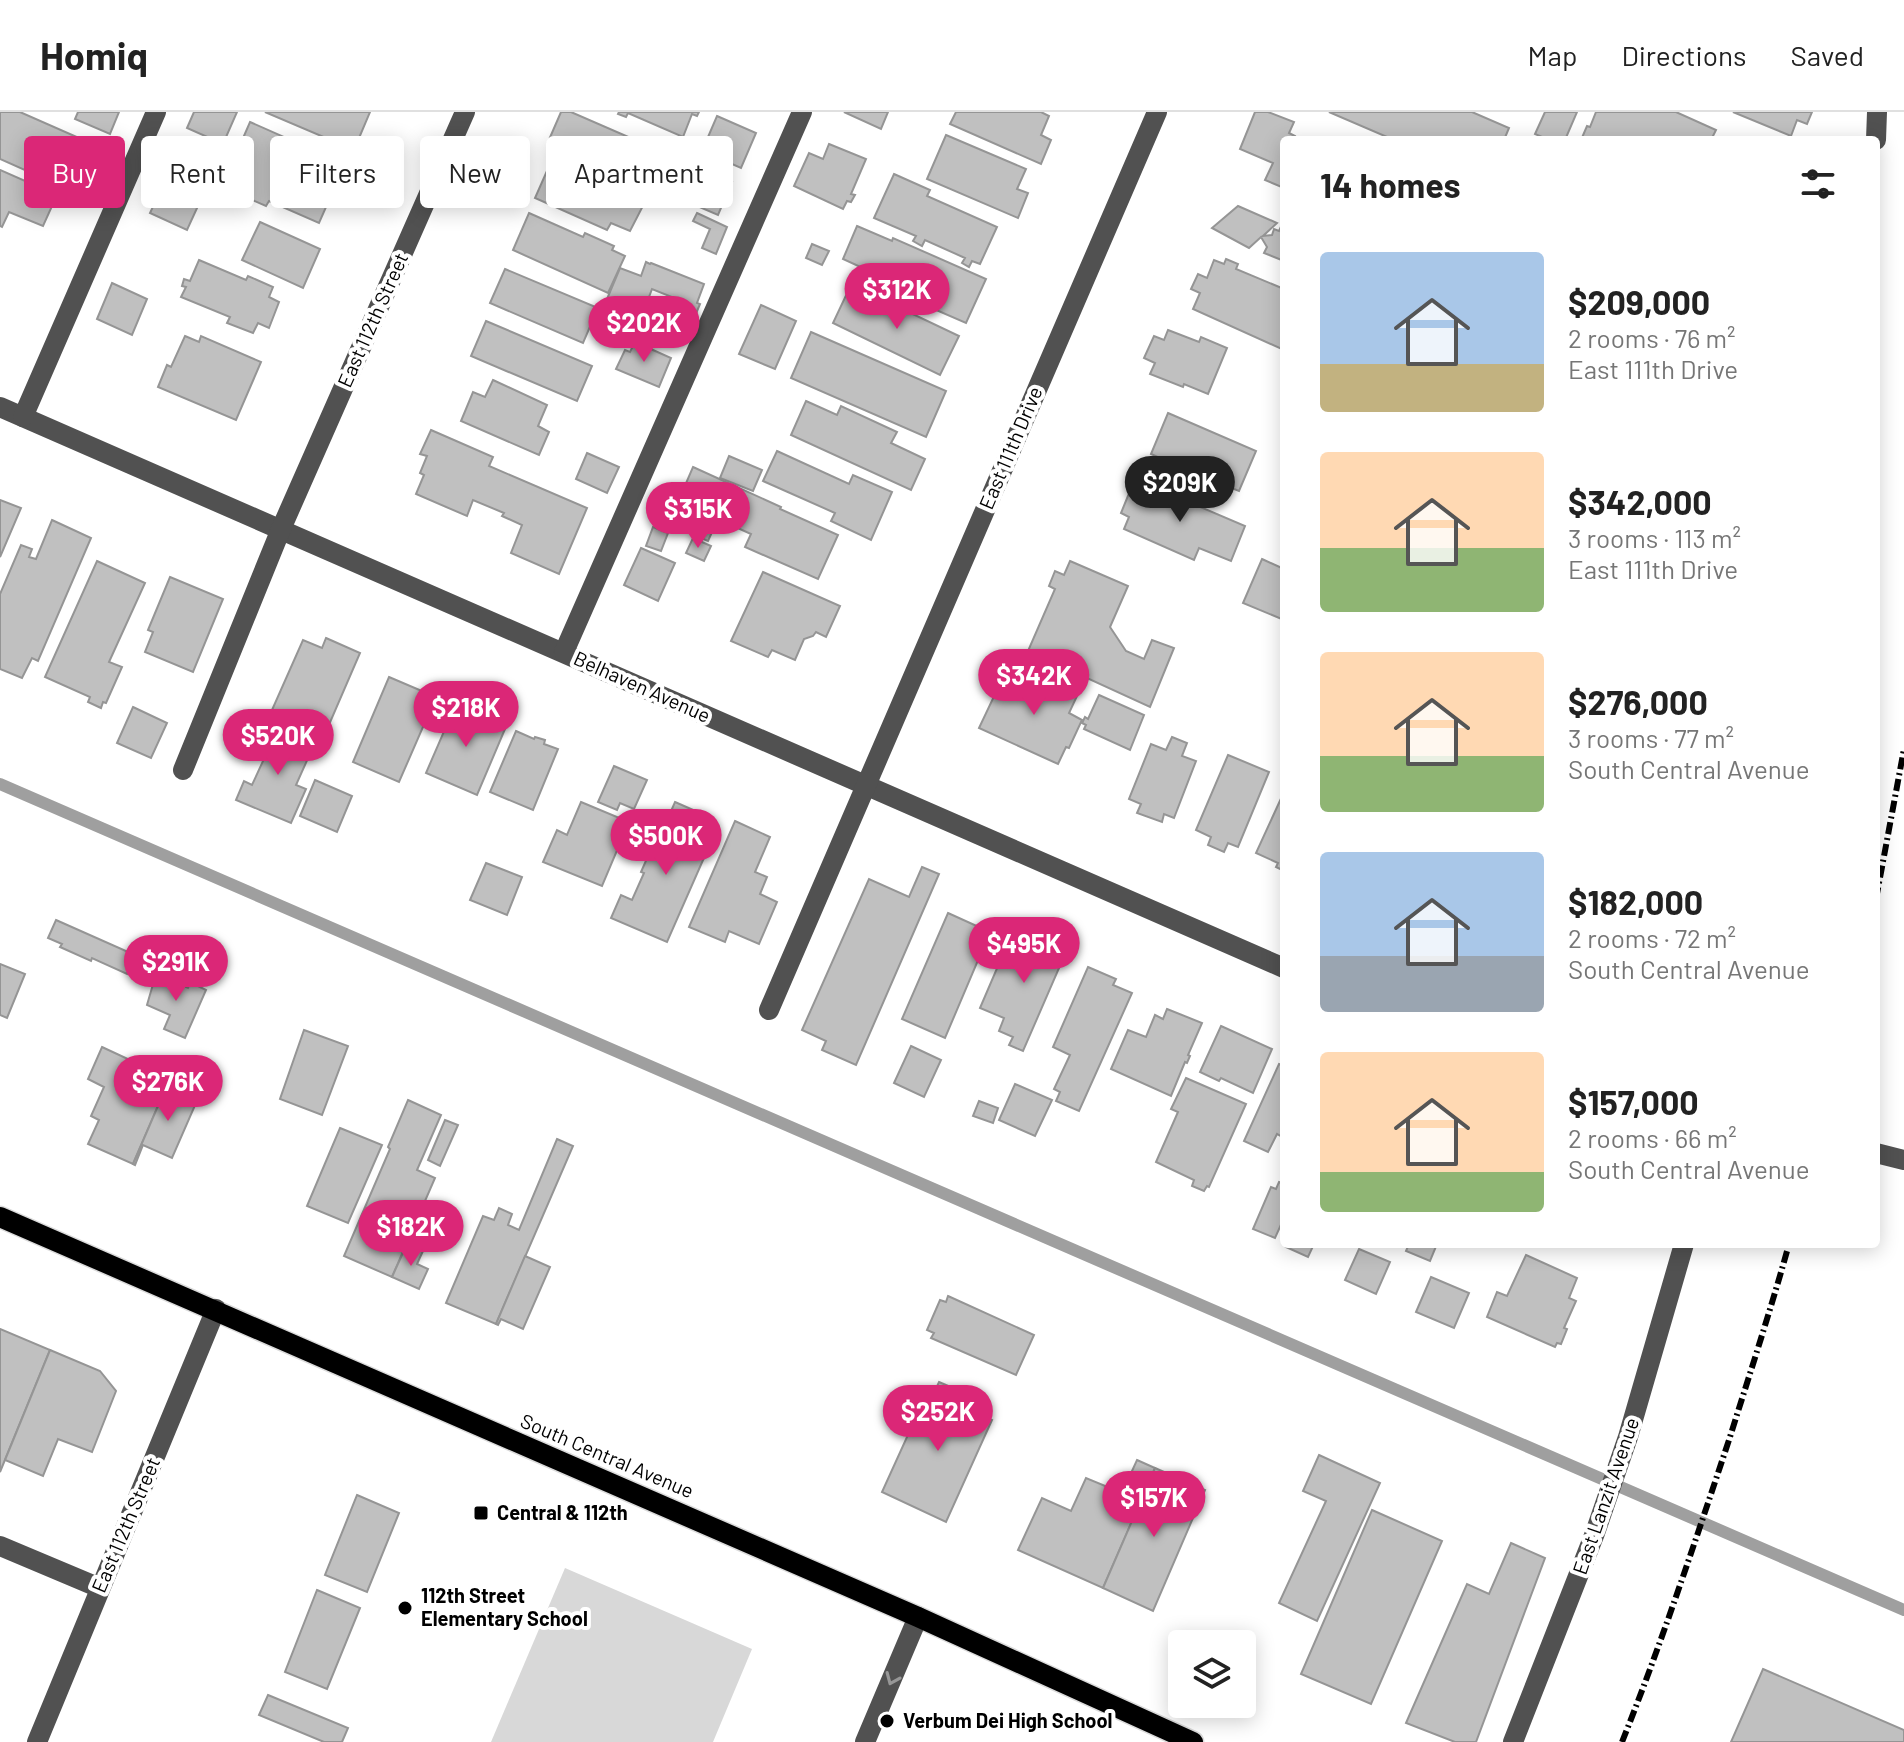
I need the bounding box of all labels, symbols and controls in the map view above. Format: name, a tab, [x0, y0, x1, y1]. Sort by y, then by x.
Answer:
text: Homiq	[40, 32, 148, 78]
text: Map	[1528, 38, 1577, 72]
text: Directions	[1621, 38, 1747, 72]
text: Saved	[1791, 38, 1864, 72]
chip: Buy	[24, 136, 125, 208]
chip: Rent	[141, 136, 254, 208]
chip: Filters	[270, 136, 404, 208]
chip: New	[420, 136, 530, 208]
chip: Apartment	[546, 136, 733, 208]
icon: filters	[1796, 162, 1840, 206]
text: 14 homes	[1320, 164, 1461, 205]
street label: East 112th Street	[332, 249, 412, 391]
pin: $312K	[841, 263, 953, 331]
text: $312K	[863, 273, 931, 304]
text: $209,000	[1568, 281, 1710, 322]
icon: home	[1384, 284, 1480, 380]
pin: $202K	[588, 296, 700, 364]
text: $202K	[606, 306, 682, 337]
text: 2 rooms · 76 m²	[1568, 322, 1736, 353]
text: East 111th Drive	[1568, 353, 1738, 384]
street label: East 111th Drive	[973, 383, 1047, 513]
pin: $209K	[1124, 456, 1236, 524]
text: $209K	[1143, 466, 1217, 497]
text: $342,000	[1568, 481, 1712, 522]
pin: $315K	[642, 482, 754, 550]
icon: home	[1384, 484, 1480, 580]
text: $315K	[664, 492, 732, 523]
text: 3 rooms · 113 m²	[1568, 522, 1741, 553]
text: East 111th Drive	[1568, 553, 1738, 584]
street label: Belhaven Avenue	[570, 645, 714, 727]
pin: $342K	[978, 649, 1090, 717]
text: $342K	[996, 659, 1072, 690]
pin: $218K	[410, 681, 522, 749]
text: $276,000	[1568, 681, 1708, 722]
icon: home	[1384, 684, 1480, 780]
text: $218K	[432, 691, 500, 722]
pin: $520K	[222, 709, 334, 777]
text: $520K	[241, 719, 315, 750]
text: 3 rooms · 77 m²	[1568, 722, 1734, 753]
text: South Central Avenue	[1568, 753, 1810, 784]
pin: $500K	[610, 809, 722, 877]
text: $500K	[629, 819, 703, 850]
text: $182,000	[1568, 881, 1703, 922]
icon: home	[1384, 884, 1480, 980]
pin: $495K	[968, 917, 1080, 985]
text: 2 rooms · 72 m²	[1568, 922, 1736, 953]
text: $495K	[987, 927, 1061, 958]
pin: $291K	[120, 935, 232, 1003]
text: $291K	[142, 945, 210, 976]
text: South Central Avenue	[1568, 953, 1810, 984]
pin: $276K	[112, 1055, 224, 1123]
text: $276K	[132, 1065, 204, 1096]
text: $157,000	[1568, 1081, 1699, 1122]
icon: home	[1384, 1084, 1480, 1180]
text: 2 rooms · 66 m²	[1568, 1122, 1737, 1153]
text: South Central Avenue	[1568, 1153, 1810, 1184]
pin: $182K	[355, 1200, 467, 1268]
text: $182K	[377, 1210, 445, 1241]
pin: $252K	[882, 1385, 994, 1453]
text: $252K	[901, 1395, 975, 1426]
street label: South Central Avenue	[517, 1408, 698, 1502]
street label: East Lanzit Avenue	[1567, 1414, 1643, 1577]
street label: East 112th Street	[86, 1453, 164, 1596]
pin: $157K	[1098, 1471, 1210, 1539]
text: $157K	[1120, 1481, 1188, 1512]
place label: Central & 112th	[497, 1500, 628, 1524]
marker: Central & 112th	[472, 1504, 490, 1522]
place label: 112th Street Elementary School	[421, 1583, 588, 1630]
marker: 112th Street Elementary School	[396, 1599, 414, 1617]
map controls	[1168, 1630, 1256, 1718]
button: layers	[1168, 1630, 1256, 1718]
one-way arrow	[885, 1671, 901, 1685]
place label: Verbum Dei High School	[903, 1708, 1112, 1732]
marker: Verbum Dei High School	[878, 1712, 896, 1730]

